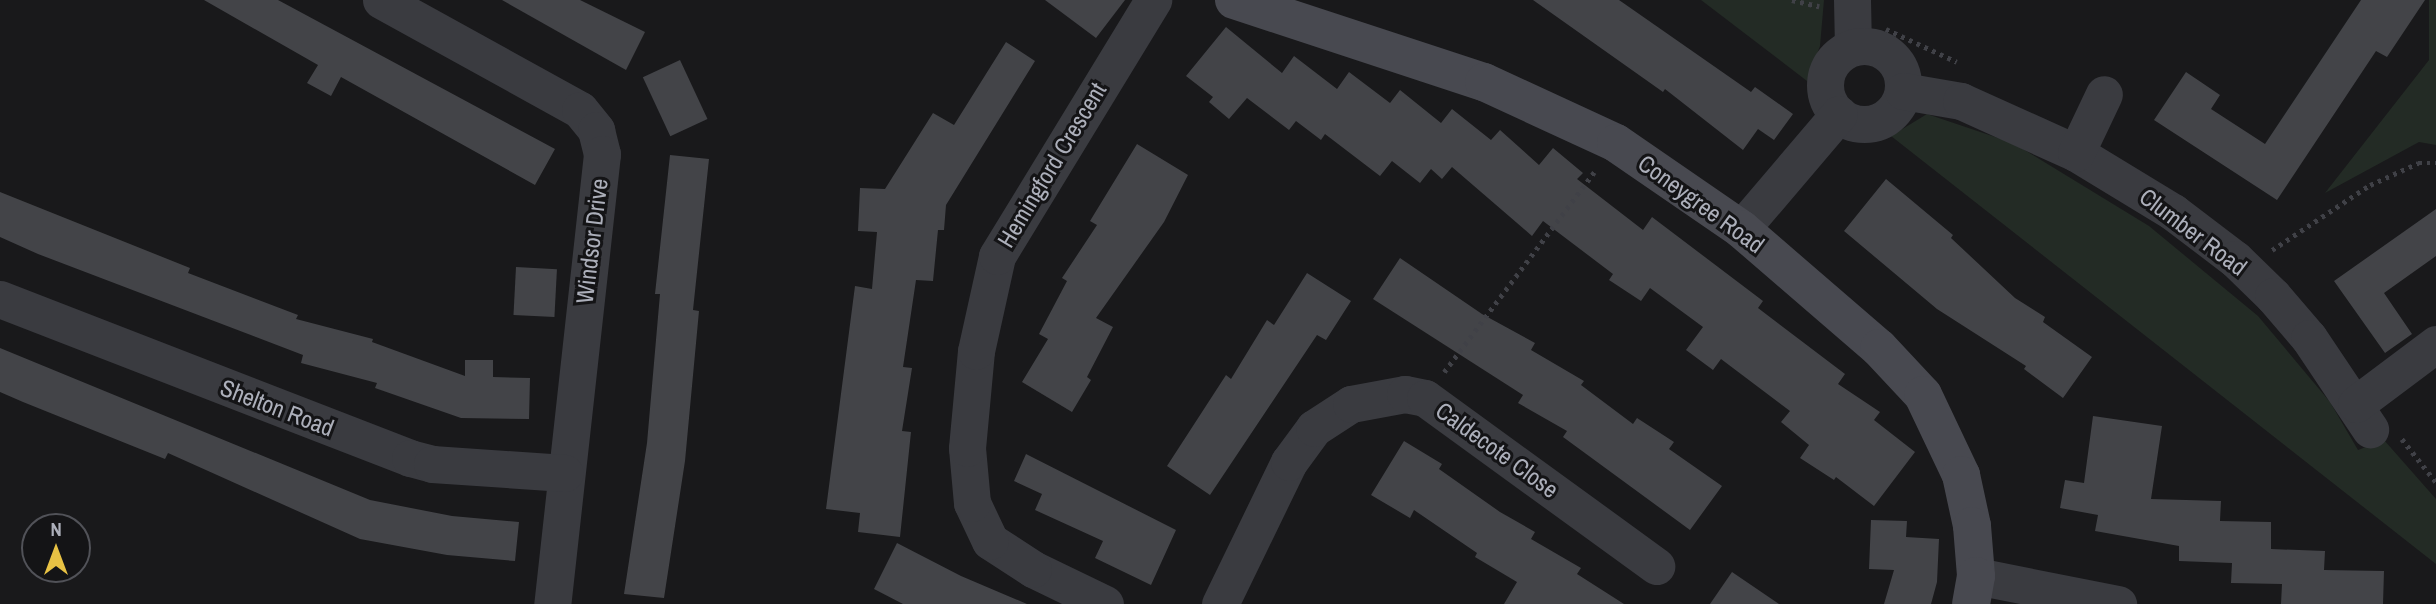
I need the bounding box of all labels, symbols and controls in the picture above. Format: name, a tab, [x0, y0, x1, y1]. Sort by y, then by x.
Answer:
street label: Hemingford Crescent	[991, 77, 1113, 253]
street label: Coneygree Road	[1632, 149, 1770, 259]
street label: Windsor Drive	[570, 177, 614, 305]
street label: Clumber Road	[2134, 182, 2252, 282]
street label: Shelton Road	[216, 373, 338, 443]
street label: Caldecote Close	[1430, 396, 1564, 504]
north arrow	[21, 513, 91, 583]
text: N	[50, 516, 62, 542]

